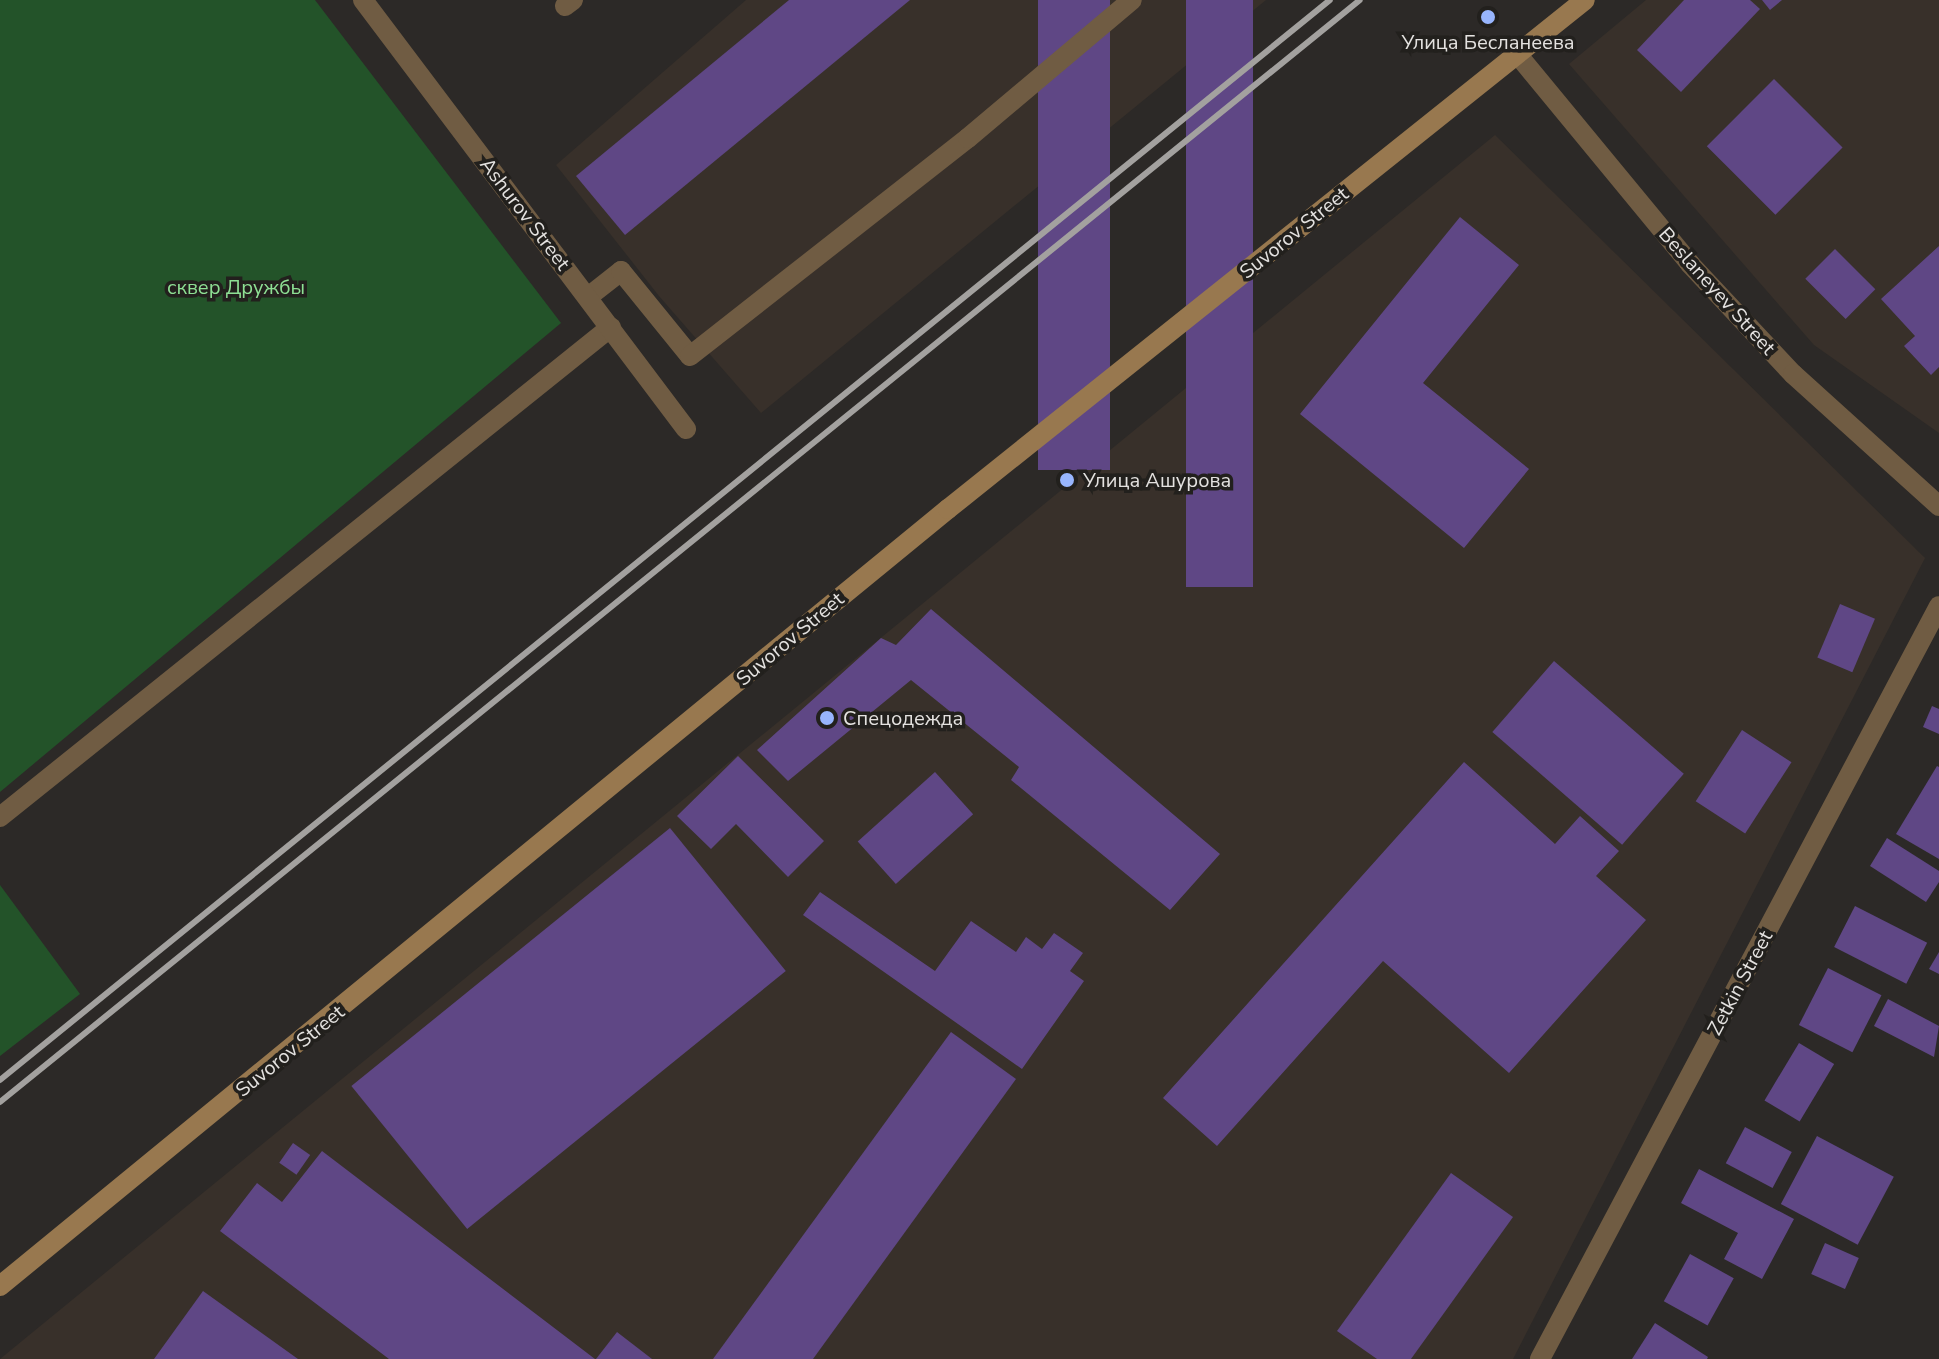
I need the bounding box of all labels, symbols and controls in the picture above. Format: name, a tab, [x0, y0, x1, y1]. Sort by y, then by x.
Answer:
marker: Улица Бесланеева	[1479, 8, 1497, 26]
place label: Улица Бесланеева	[1401, 30, 1575, 54]
street label: Ashurov Street	[475, 153, 575, 275]
street label: Suvorov Street	[1235, 182, 1353, 284]
street label: Beslaneyev Street	[1654, 222, 1780, 360]
park label: сквер Дружбы	[167, 275, 305, 299]
place label: Улица Ашурова	[1083, 468, 1231, 492]
marker: Улица Ашурова	[1058, 471, 1076, 489]
street label: Suvorov Street	[731, 587, 849, 691]
place label: Спецодежда	[843, 706, 963, 730]
marker: Спецодежда	[818, 709, 836, 727]
street label: Zetkin Street	[1702, 927, 1778, 1039]
street label: Suvorov Street	[231, 1000, 349, 1102]

